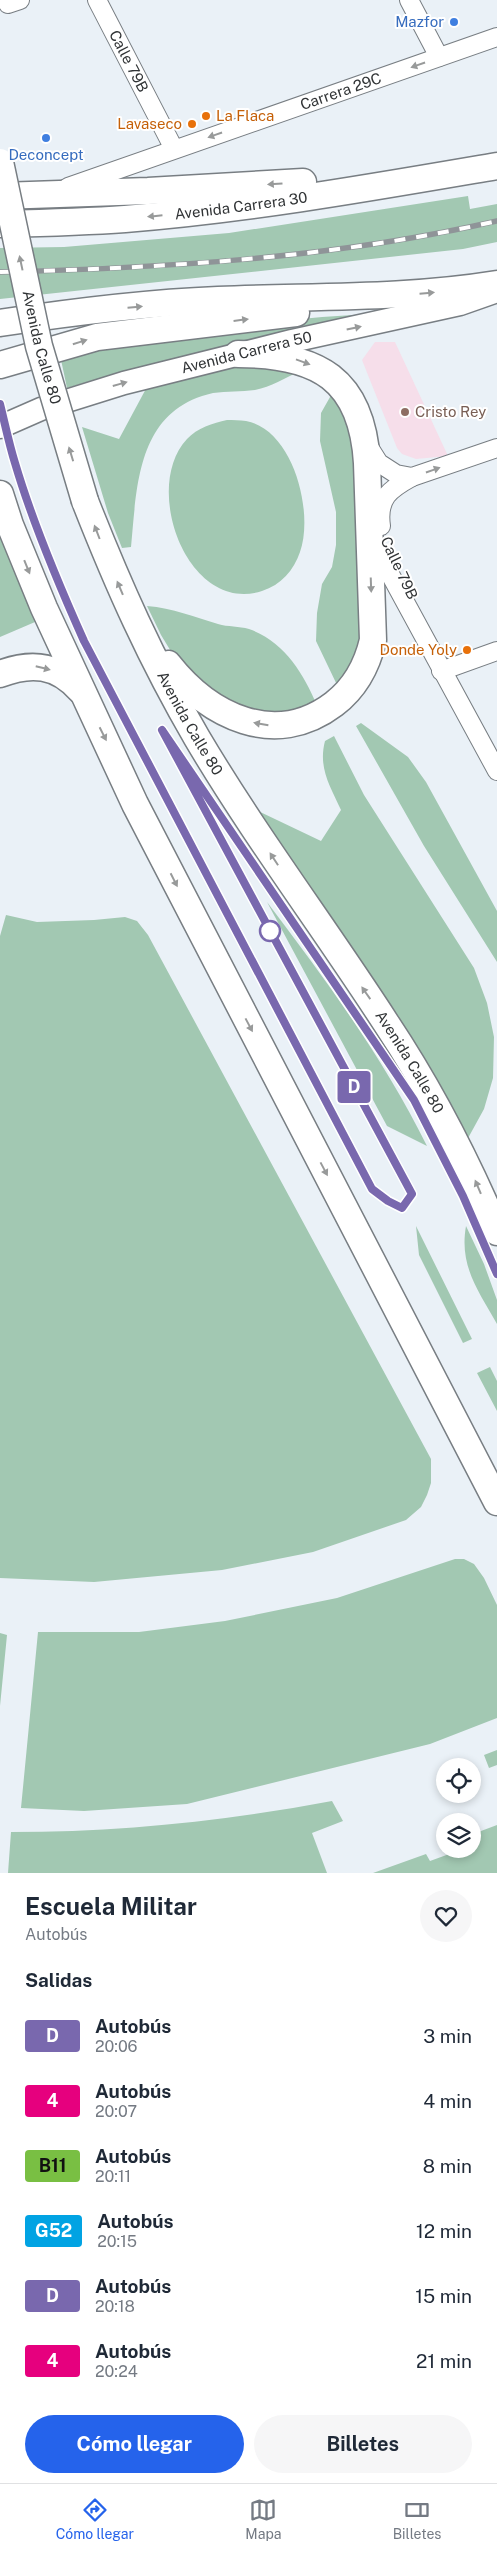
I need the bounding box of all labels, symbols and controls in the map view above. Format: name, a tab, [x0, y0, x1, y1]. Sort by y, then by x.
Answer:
place label: Mazfor	[395, 13, 444, 30]
marker: Mazfor	[448, 16, 460, 28]
street label: Calle 79B	[106, 27, 152, 95]
one-way arrow	[410, 61, 425, 69]
street label: Carrera 29C	[298, 69, 383, 113]
place label: La Flaca	[216, 107, 274, 124]
marker: La Flaca	[200, 110, 212, 122]
place label: Lavaseco	[117, 115, 182, 132]
marker: Lavaseco	[186, 118, 198, 130]
marker: Deconcept	[40, 132, 52, 144]
one-way arrow	[207, 132, 222, 139]
place label: Deconcept	[8, 146, 84, 163]
one-way arrow	[267, 180, 283, 188]
street label: Avenida Carrera 30	[174, 188, 309, 222]
one-way arrow	[147, 212, 163, 220]
one-way arrow	[16, 255, 24, 271]
street label: Avenida Calle 80	[19, 289, 65, 406]
one-way arrow	[419, 289, 435, 297]
one-way arrow	[128, 303, 144, 311]
one-way arrow	[233, 316, 249, 324]
one-way arrow	[346, 324, 362, 332]
street label: Avenida Carrera 50	[179, 328, 313, 376]
one-way arrow	[73, 337, 88, 345]
one-way arrow	[296, 359, 311, 366]
one-way arrow	[112, 380, 127, 388]
place label: Cristo Rey	[415, 403, 486, 420]
marker: Cristo Rey	[399, 406, 411, 418]
one-way arrow	[66, 447, 74, 462]
one-way arrow	[426, 466, 441, 474]
one-way arrow	[93, 524, 101, 539]
street label: Calle 79B	[378, 534, 421, 602]
one-way arrow	[23, 560, 31, 575]
one-way arrow	[367, 577, 375, 593]
one-way arrow	[115, 581, 123, 595]
place label: Donde Yoly	[380, 641, 457, 658]
marker: Donde Yoly	[461, 644, 473, 656]
one-way arrow	[36, 665, 51, 673]
street label: Avenida Calle 80	[154, 668, 227, 778]
one-way arrow	[252, 719, 268, 727]
one-way arrow	[99, 727, 107, 742]
one-way arrow	[269, 853, 279, 866]
one-way arrow	[170, 873, 178, 888]
unlabelled marker	[259, 920, 281, 942]
one-way arrow	[361, 986, 371, 1000]
street label: Avenida Calle 80	[372, 1007, 447, 1116]
one-way arrow	[245, 1018, 253, 1032]
line badge: D	[338, 1071, 370, 1103]
text: D	[348, 1076, 360, 1097]
one-way arrow	[320, 1162, 328, 1176]
one-way arrow	[473, 1180, 481, 1194]
map controls	[436, 1758, 481, 1858]
button: locate	[436, 1758, 481, 1803]
button: layers	[436, 1813, 481, 1858]
button: heart	[420, 1890, 472, 1942]
text: Escuela Militar	[25, 1892, 197, 1920]
text: Autobús	[25, 1925, 87, 1944]
text: Salidas	[25, 1969, 92, 1991]
text: Autobús	[95, 2015, 171, 2037]
text: D	[46, 2025, 59, 2046]
text: 3 min	[423, 2025, 472, 2047]
text: 20:06	[95, 2037, 138, 2056]
text: Autobús	[95, 2080, 171, 2102]
text: 4	[47, 2090, 58, 2111]
text: 4 min	[423, 2090, 472, 2112]
text: 20:07	[95, 2102, 137, 2121]
text: Autobús	[95, 2145, 171, 2167]
text: B11	[39, 2155, 66, 2176]
text: 8 min	[423, 2155, 472, 2177]
text: 20:11	[95, 2167, 131, 2186]
text: Autobús	[97, 2210, 173, 2232]
text: G52	[35, 2220, 72, 2241]
text: 12 min	[416, 2220, 472, 2242]
text: 20:15	[97, 2232, 137, 2251]
text: Autobús	[95, 2275, 171, 2297]
text: D	[46, 2285, 59, 2306]
text: 15 min	[415, 2285, 472, 2307]
text: 20:18	[95, 2297, 135, 2316]
text: Autobús	[95, 2340, 171, 2362]
text: 4	[47, 2350, 58, 2371]
text: 21 min	[416, 2350, 472, 2372]
text: 20:24	[95, 2362, 138, 2381]
button: Cómo llegar	[25, 2415, 244, 2473]
button: Billetes	[254, 2415, 472, 2473]
tab: Cómo llegar	[56, 2496, 134, 2542]
tab: Mapa	[245, 2496, 281, 2542]
tab: Billetes	[393, 2496, 441, 2542]

